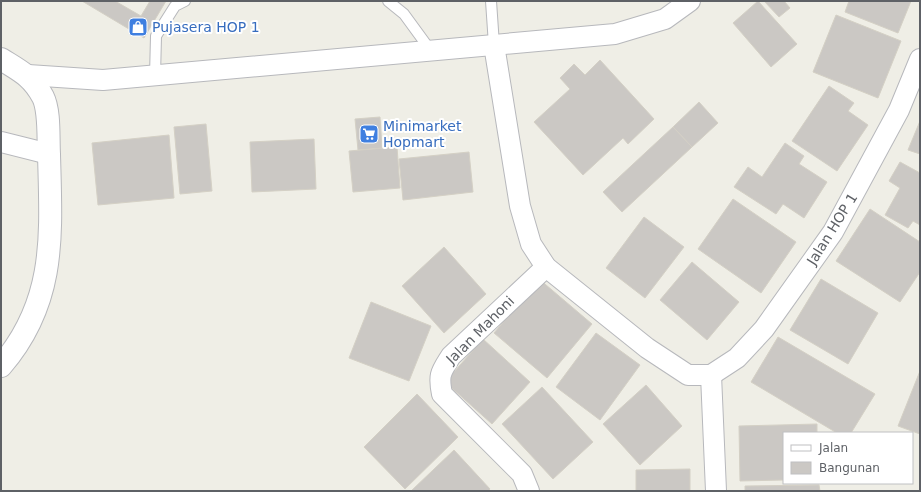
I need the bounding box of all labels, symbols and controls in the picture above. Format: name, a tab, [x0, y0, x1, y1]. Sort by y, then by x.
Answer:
shop icon: Pujasera HOP 1	[127, 16, 149, 38]
place label: Pujasera HOP 1	[152, 19, 260, 35]
place label: Minimarket Hopmart	[383, 118, 462, 150]
supermarket icon: Minimarket Hopmart	[358, 123, 380, 145]
street label: Jalan HOP 1	[803, 190, 860, 269]
street label: Jalan Mahoni	[442, 293, 517, 368]
legend	[783, 432, 913, 484]
text: Jalan	[818, 441, 848, 455]
text: Bangunan	[819, 461, 880, 475]

